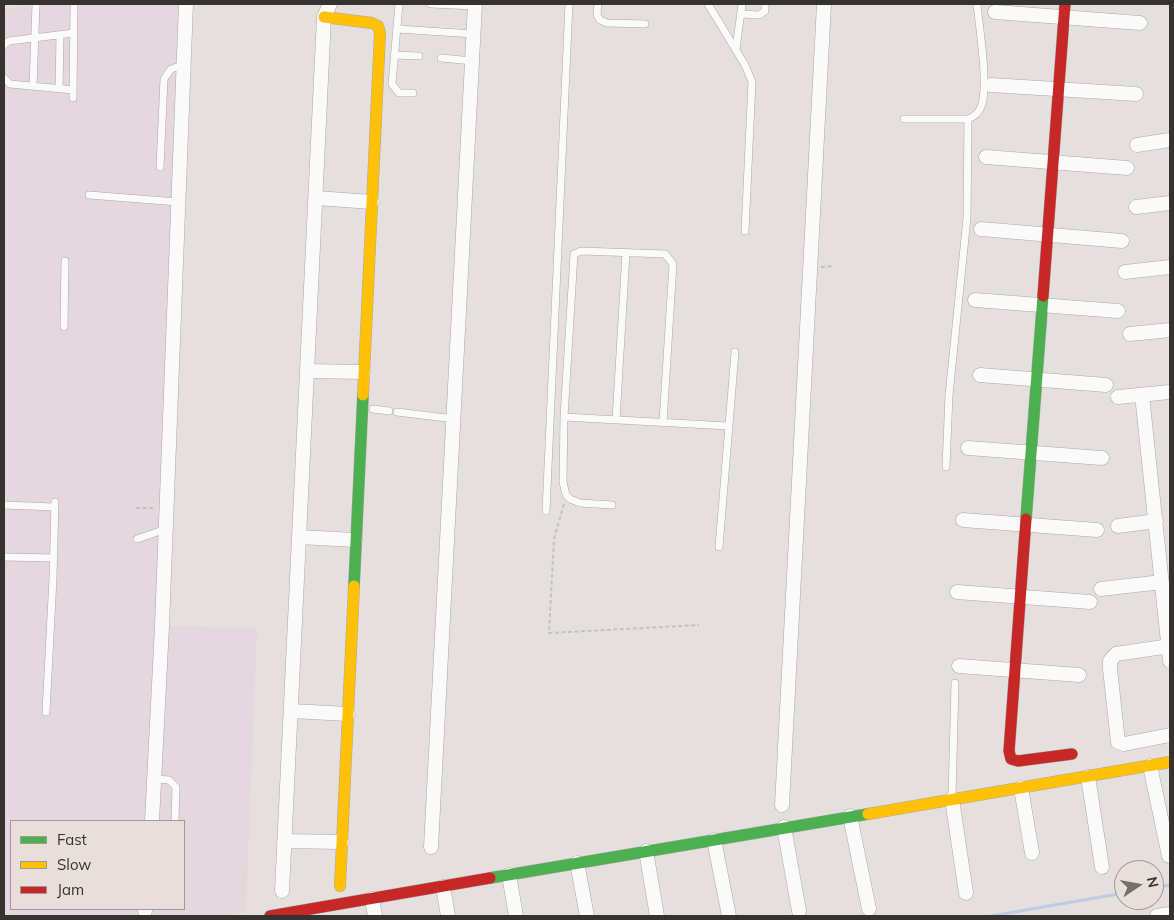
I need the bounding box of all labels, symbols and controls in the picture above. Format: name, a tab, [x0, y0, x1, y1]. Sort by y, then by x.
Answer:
legend	[10, 820, 185, 910]
text: Fast	[57, 830, 87, 849]
text: Slow	[57, 855, 91, 874]
north arrow	[1114, 860, 1164, 910]
text: N	[1143, 875, 1163, 889]
text: Jam	[57, 880, 84, 899]

